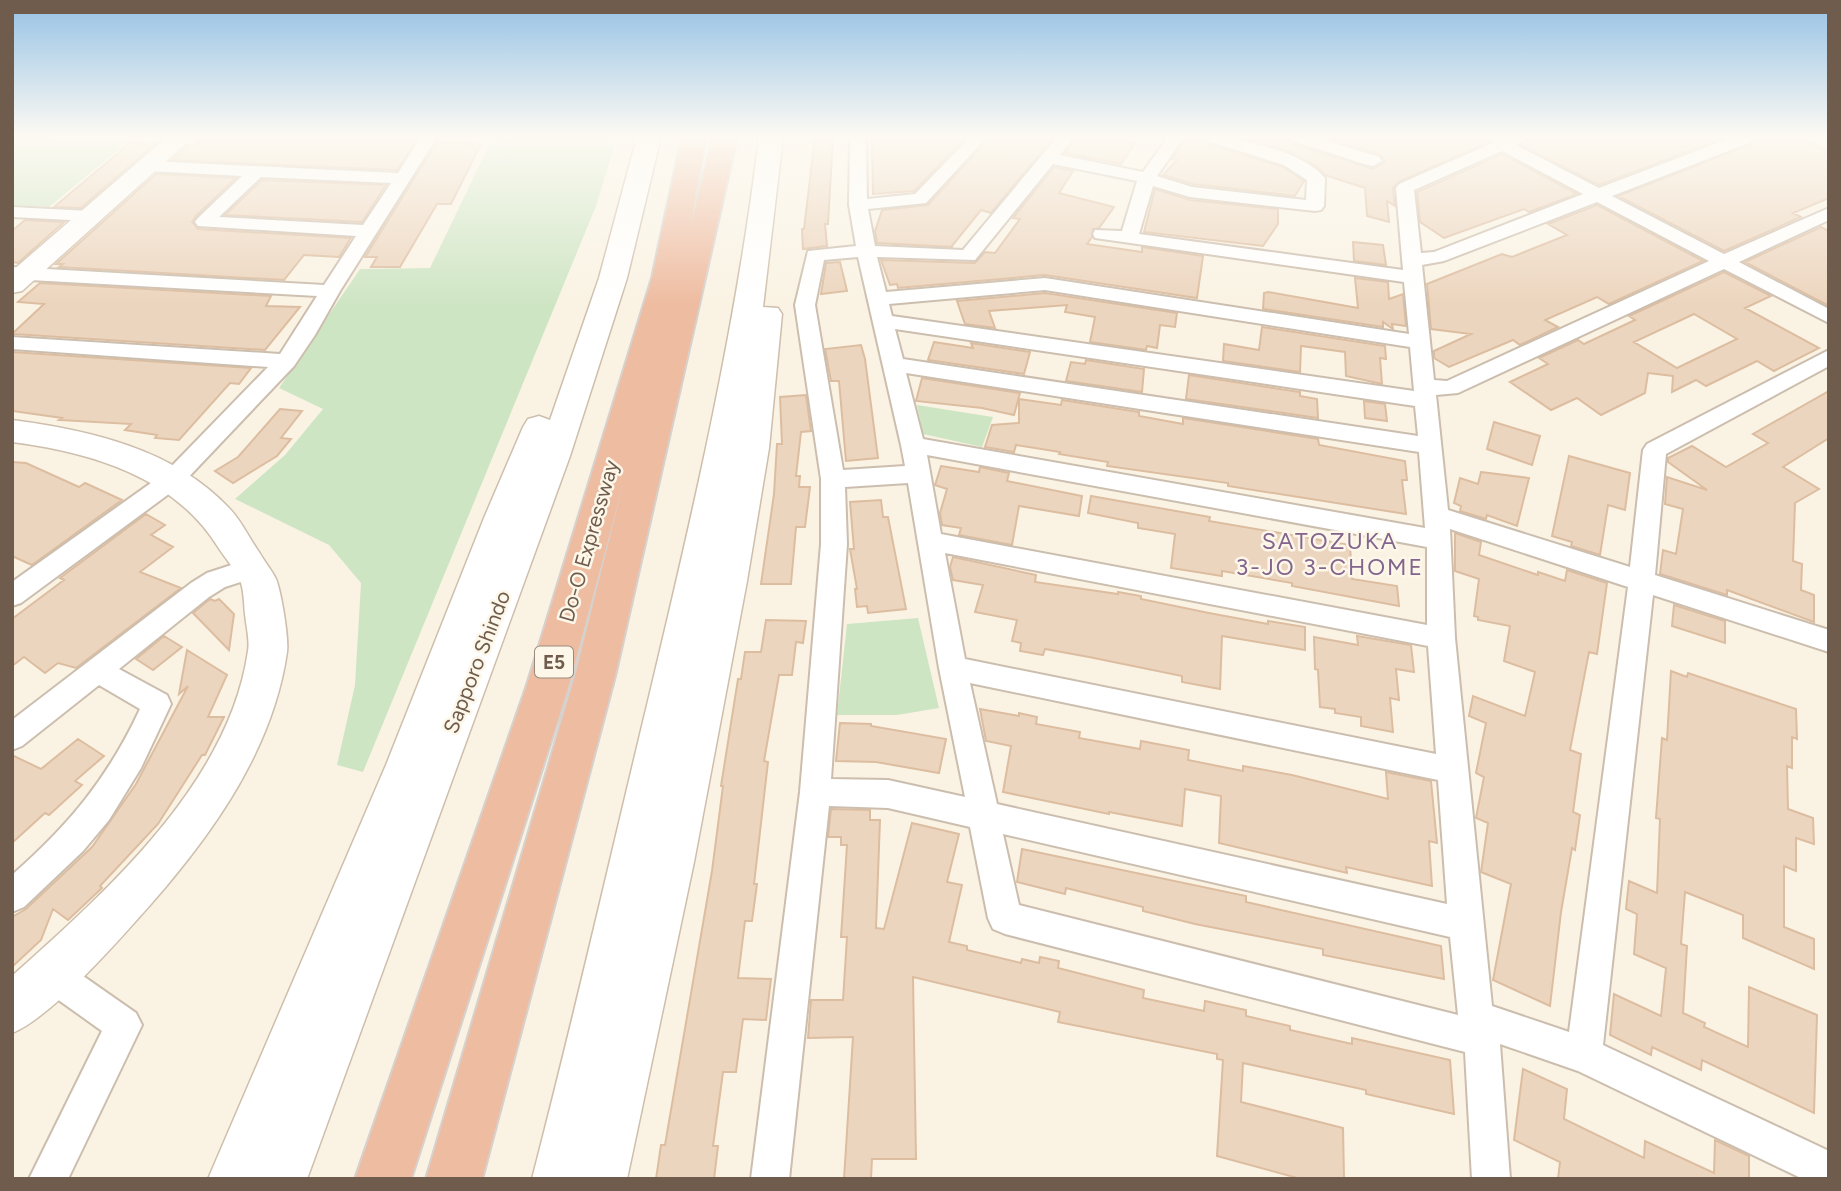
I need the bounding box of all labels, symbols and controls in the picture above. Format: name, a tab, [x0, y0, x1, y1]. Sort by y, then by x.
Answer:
street label: Do-O Expressway	[553, 457, 624, 625]
district label: SATOZUKA 3-JO 3-CHOME	[1236, 527, 1424, 581]
street label: Sapporo Shindo	[438, 587, 515, 737]
road number: E5	[535, 646, 573, 678]

